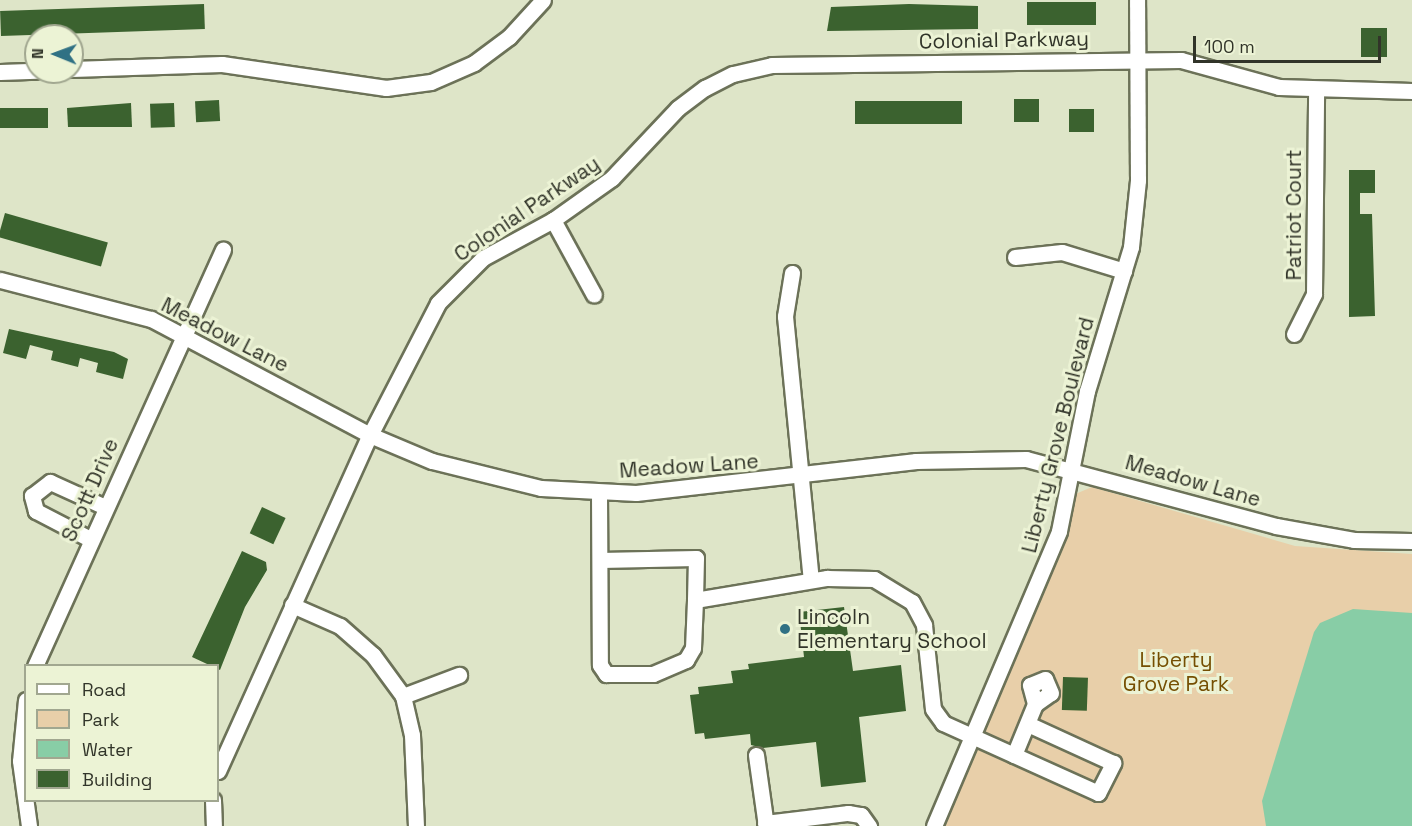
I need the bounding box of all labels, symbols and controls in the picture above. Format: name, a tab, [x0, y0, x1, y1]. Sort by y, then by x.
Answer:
north arrow	[24, 24, 84, 84]
scale bar	[1196, 24, 1384, 62]
street label: Colonial Parkway	[919, 26, 1089, 54]
text: 100 m	[1204, 35, 1255, 58]
text: N	[27, 48, 48, 59]
street label: Patriot Court	[1281, 149, 1307, 281]
street label: Colonial Parkway	[449, 151, 605, 267]
street label: Meadow Lane	[157, 292, 293, 378]
street label: Liberty Grove Boulevard	[1016, 315, 1100, 555]
street label: Scott Drive	[56, 434, 124, 546]
street label: Meadow Lane	[618, 449, 760, 483]
street label: Meadow Lane	[1122, 450, 1264, 512]
place label: Lincoln Elementary School	[797, 604, 987, 654]
marker: Lincoln Elementary School	[778, 622, 792, 636]
park label: Liberty Grove Park	[1123, 647, 1229, 697]
legend	[24, 664, 219, 802]
text: Road	[82, 678, 126, 701]
text: Park	[82, 708, 119, 731]
text: Water	[82, 738, 133, 761]
text: Building	[82, 768, 152, 791]

